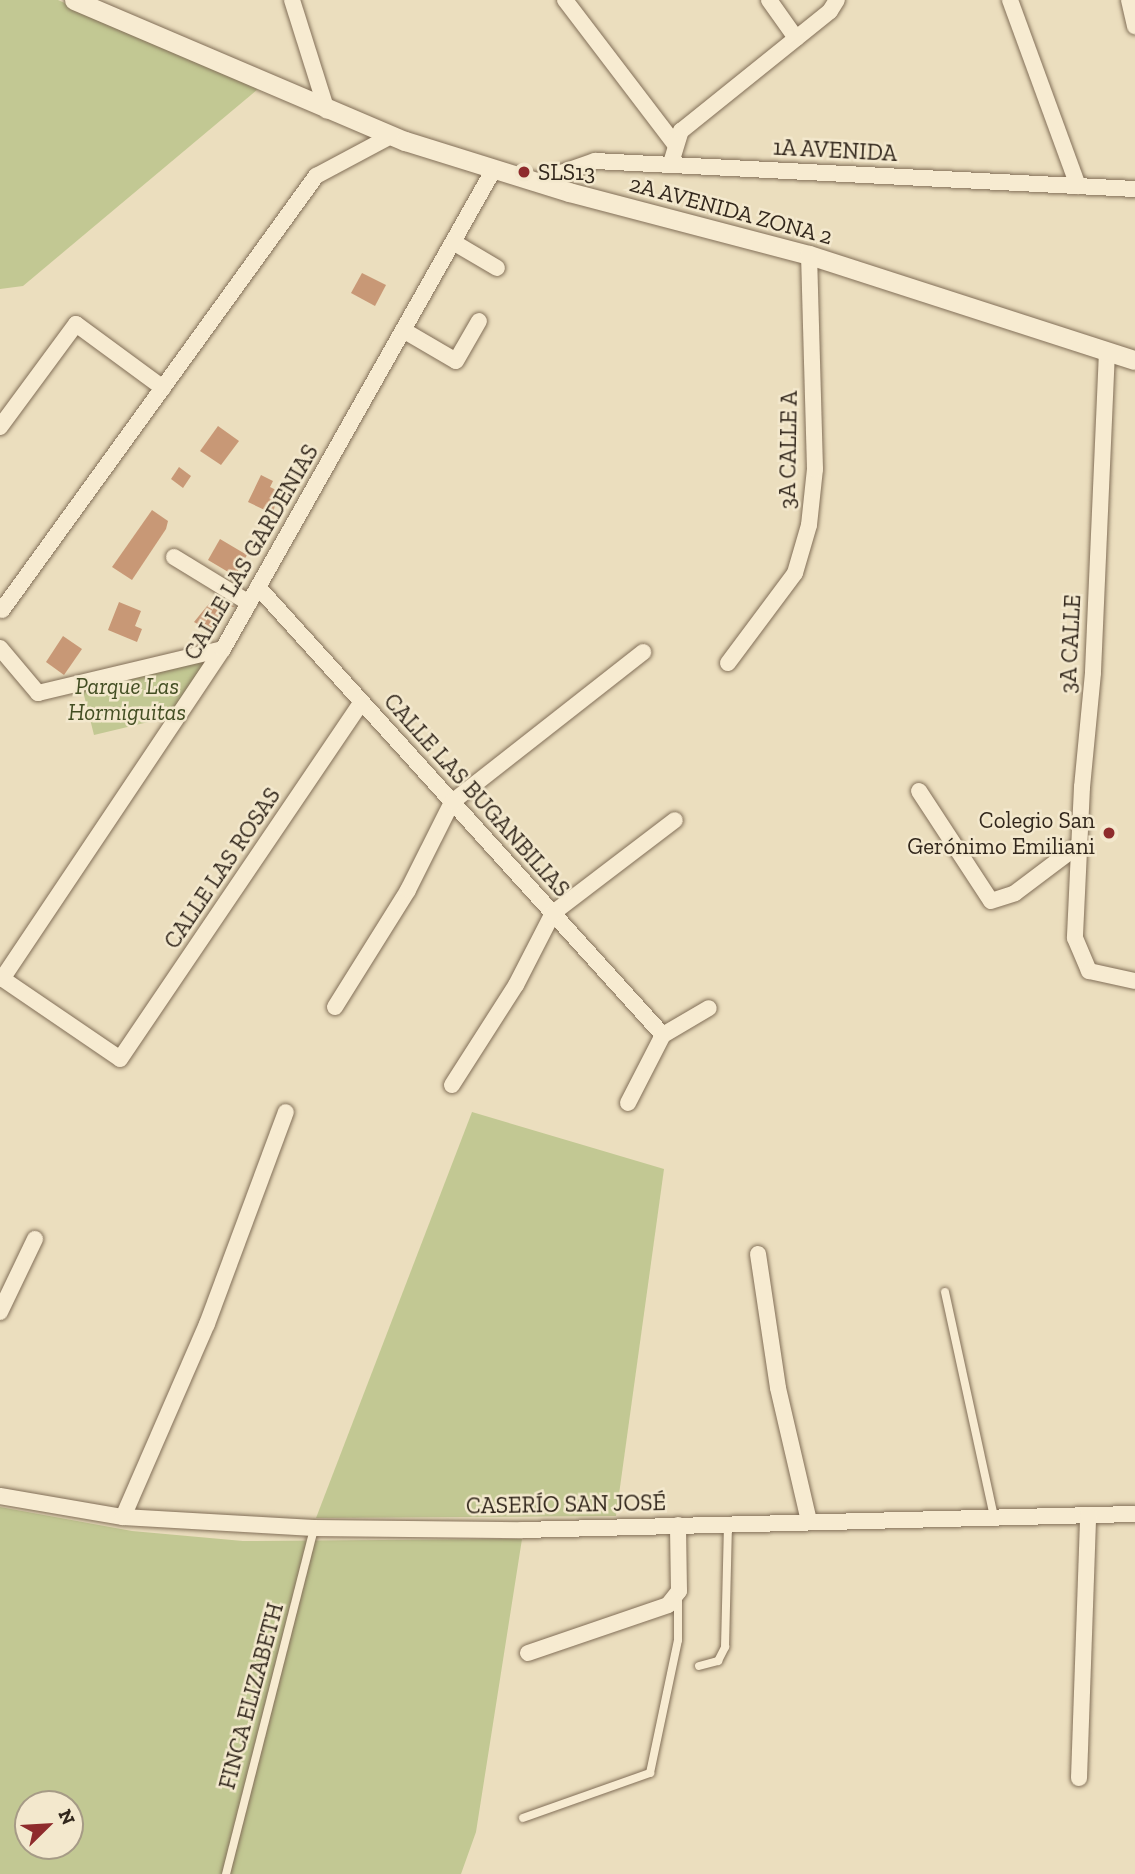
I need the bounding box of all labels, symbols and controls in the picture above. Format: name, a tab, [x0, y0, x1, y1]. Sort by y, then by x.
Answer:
street label: 1A AVENIDA	[772, 133, 898, 167]
place label: SLS13	[538, 158, 595, 186]
marker: SLS13	[516, 164, 532, 180]
street label: 2A AVENIDA ZONA 2	[625, 169, 837, 251]
street label: 3A CALLE A	[773, 390, 803, 510]
street label: CALLE LAS GARDENIAS	[178, 439, 324, 665]
street label: 3A CALLE	[1054, 593, 1086, 695]
park label: Parque Las Hormiguitas	[68, 672, 186, 726]
street label: CALLE LAS BUGANBILIAS	[378, 687, 576, 903]
street label: CALLE LAS ROSAS	[158, 782, 286, 954]
place label: Colegio San Gerónimo Emiliani	[907, 806, 1095, 860]
marker: Colegio San Gerónimo Emiliani	[1101, 825, 1117, 841]
street label: CASERÍO SAN JOSÉ	[465, 1488, 667, 1520]
street label: FINCA ELIZABETH	[213, 1599, 289, 1793]
north arrow	[14, 1790, 84, 1860]
text: N	[53, 1806, 80, 1828]

